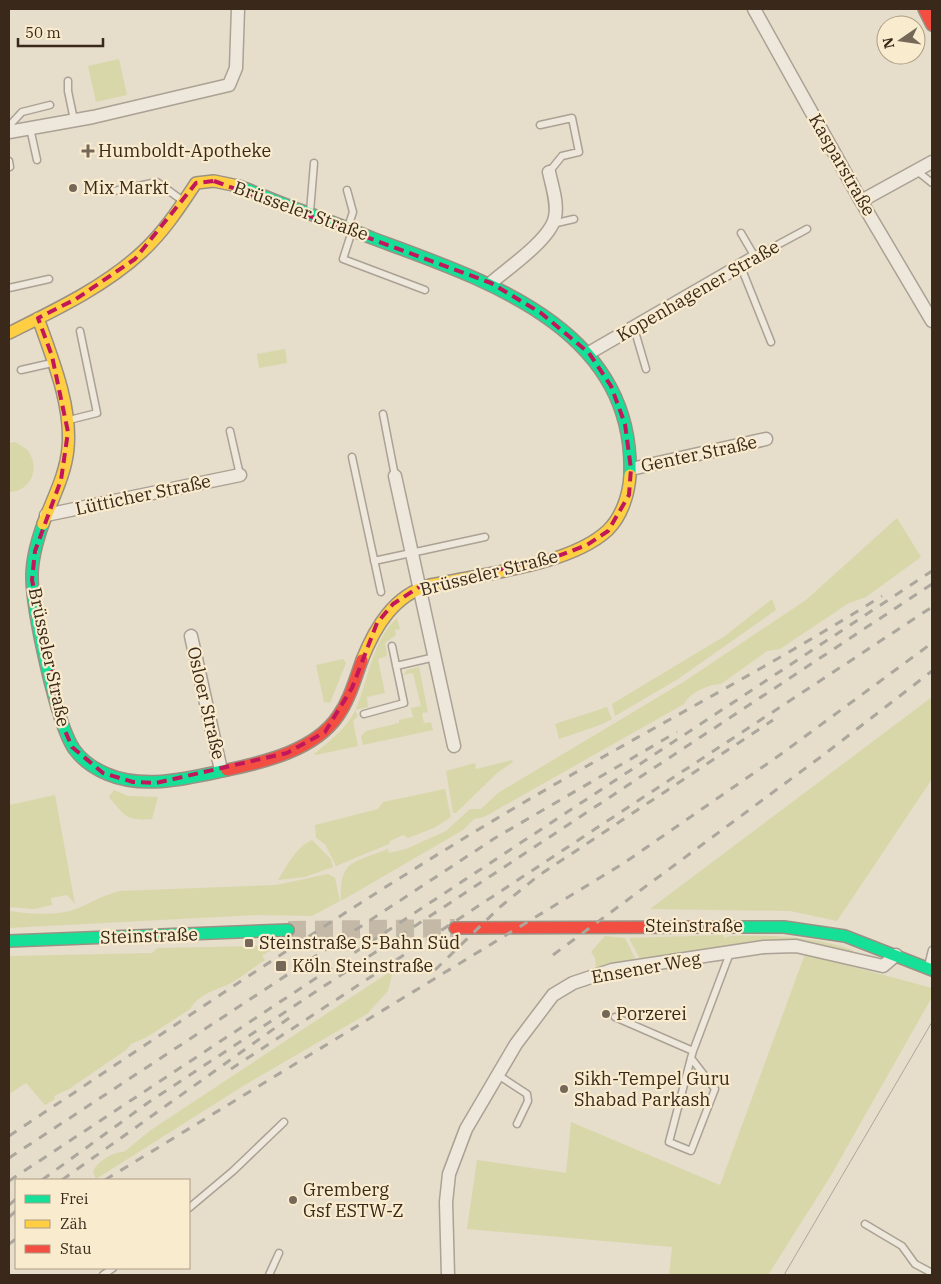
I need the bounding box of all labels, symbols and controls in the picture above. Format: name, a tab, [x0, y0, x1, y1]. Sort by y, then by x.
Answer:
scale bar	[18, 15, 102, 47]
north arrow	[876, 15, 926, 65]
text: 50 m	[25, 23, 61, 42]
text: N	[878, 36, 898, 50]
street label: Kasparstraße	[804, 110, 881, 220]
place label: Humboldt-Apotheke	[98, 139, 271, 162]
marker: Humboldt-Apotheke	[82, 145, 94, 157]
street label: Brüsseler Straße	[231, 175, 372, 246]
place label: Mix Markt	[83, 176, 169, 199]
marker: Mix Markt	[67, 182, 79, 194]
street label: Kopenhagener Straße	[612, 235, 783, 347]
street label: Genter Straße	[639, 430, 759, 477]
street label: Lütticher Straße	[73, 469, 213, 520]
street label: Brüsseler Straße	[417, 544, 560, 601]
street label: Brüsseler Straße	[24, 585, 75, 729]
street label: Osloer Straße	[182, 644, 231, 762]
street label: Steinstraße	[645, 914, 743, 937]
street label: Steinstraße	[100, 922, 198, 949]
place label: Steinstraße S-Bahn Süd	[259, 931, 460, 954]
marker: Steinstraße S-Bahn Süd	[243, 937, 255, 949]
street label: Ensener Weg	[589, 947, 703, 988]
place label: Köln Steinstraße	[292, 954, 433, 977]
marker: Köln Steinstraße	[274, 959, 288, 973]
place label: Porzerei	[616, 1002, 687, 1025]
marker: Porzerei	[600, 1008, 612, 1020]
place label: Sikh-Tempel Guru Shabad Parkash	[574, 1067, 730, 1111]
marker: Sikh-Tempel Guru Shabad Parkash	[558, 1083, 570, 1095]
place label: Gremberg Gsf ESTW-Z	[303, 1178, 404, 1222]
legend	[15, 1179, 190, 1269]
text: Frei	[60, 1189, 89, 1208]
marker: Gremberg Gsf ESTW-Z	[287, 1194, 299, 1206]
text: Zäh	[60, 1214, 87, 1233]
text: Stau	[60, 1239, 92, 1258]

